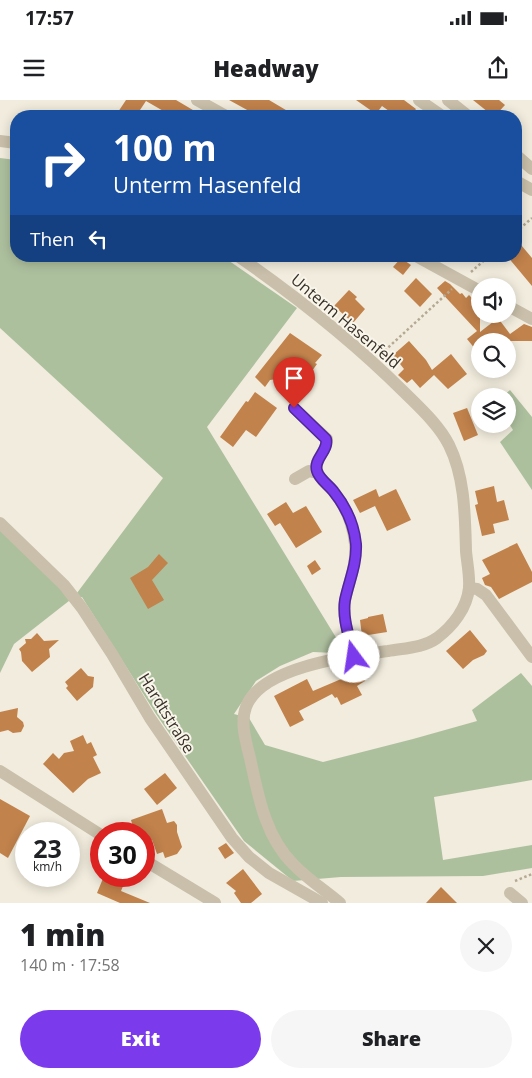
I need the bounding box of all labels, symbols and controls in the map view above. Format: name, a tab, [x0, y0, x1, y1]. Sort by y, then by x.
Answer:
text: 17:57	[25, 5, 74, 31]
text: Headway	[213, 53, 319, 83]
icon: menu	[20, 54, 48, 82]
icon: share	[484, 54, 512, 82]
text: 100 m	[113, 124, 217, 171]
icon: right	[30, 130, 95, 195]
text: Unterm Hasenfeld	[113, 169, 301, 199]
icon: left	[84, 225, 112, 253]
text: Then	[30, 226, 74, 252]
street label: Unterm Hasenfeld	[286, 269, 406, 373]
map controls	[471, 278, 516, 433]
button: sound	[471, 278, 516, 323]
button: search	[471, 333, 516, 378]
pin	[273, 357, 315, 408]
icon: arrive	[280, 364, 308, 392]
button: layers	[471, 388, 516, 433]
position arrow	[327, 630, 379, 682]
street label: Hardtstraße	[134, 669, 200, 757]
speed limit sign: 30	[90, 822, 155, 887]
text: 23	[33, 831, 62, 865]
text: km/h	[33, 858, 62, 875]
text: 1 min	[20, 914, 105, 955]
button: close	[460, 920, 512, 972]
text: 140 m · 17:58	[20, 954, 120, 976]
button: Exit	[20, 1010, 261, 1068]
button: Share	[271, 1010, 512, 1068]

